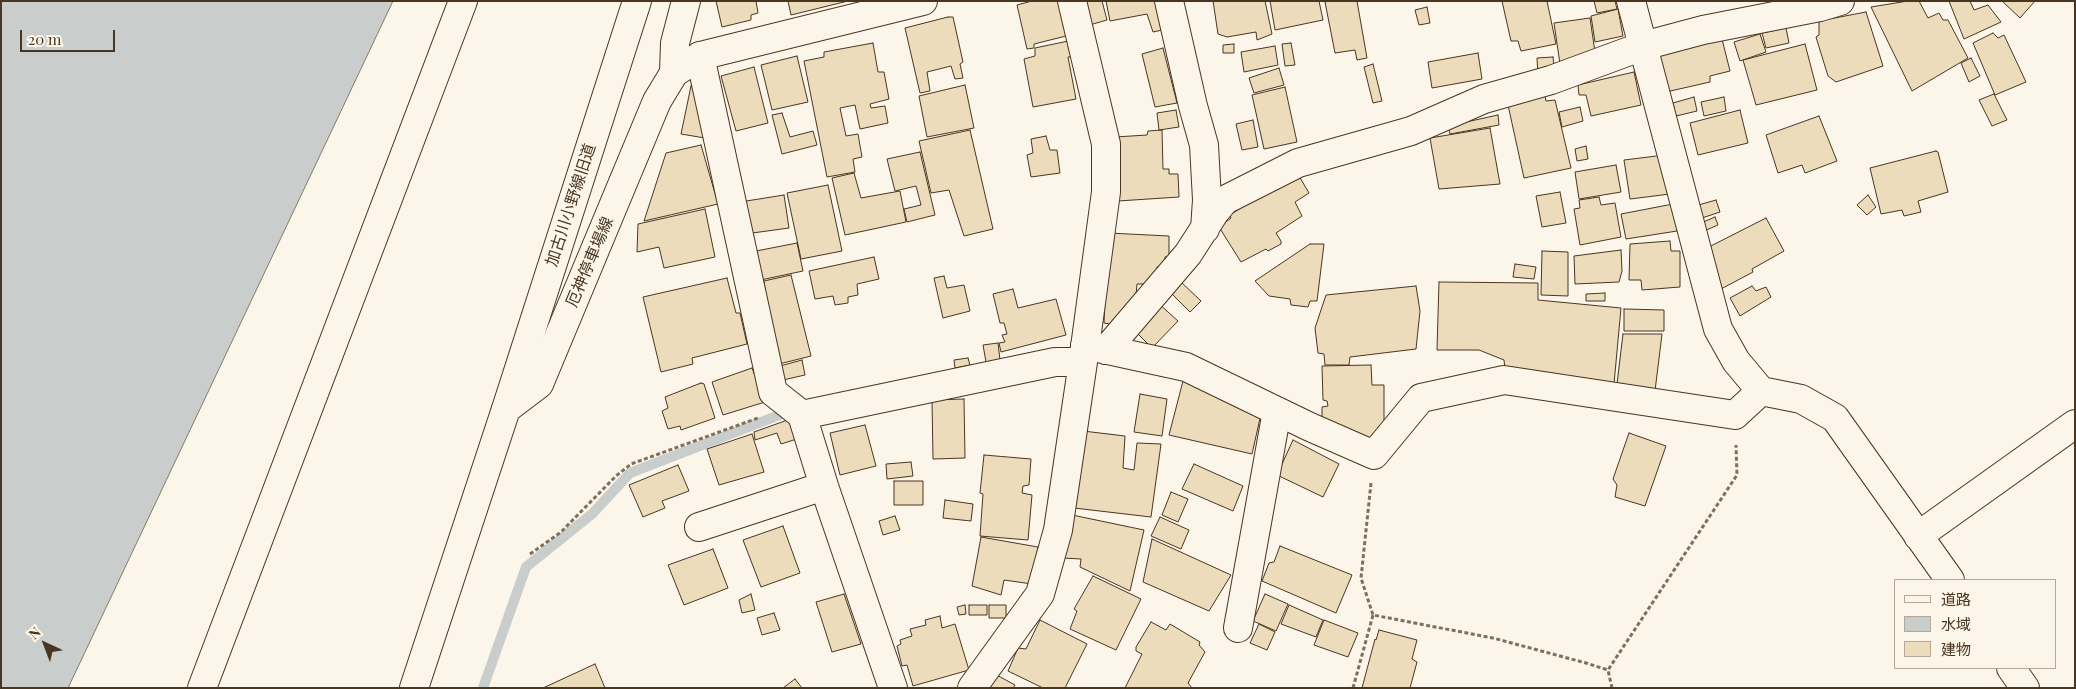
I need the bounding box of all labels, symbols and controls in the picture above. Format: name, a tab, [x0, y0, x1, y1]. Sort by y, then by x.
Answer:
scale bar	[22, 20, 118, 52]
text: 20 m	[28, 29, 61, 49]
street label: 加古川小野線旧道	[542, 141, 600, 269]
street label: 厄神停車場線	[562, 214, 618, 310]
legend	[1894, 579, 2056, 669]
text: 道路	[1941, 589, 1971, 609]
text: 水域	[1941, 614, 1971, 634]
north arrow	[20, 619, 70, 669]
text: N	[24, 622, 45, 643]
text: 建物	[1941, 639, 1971, 659]

